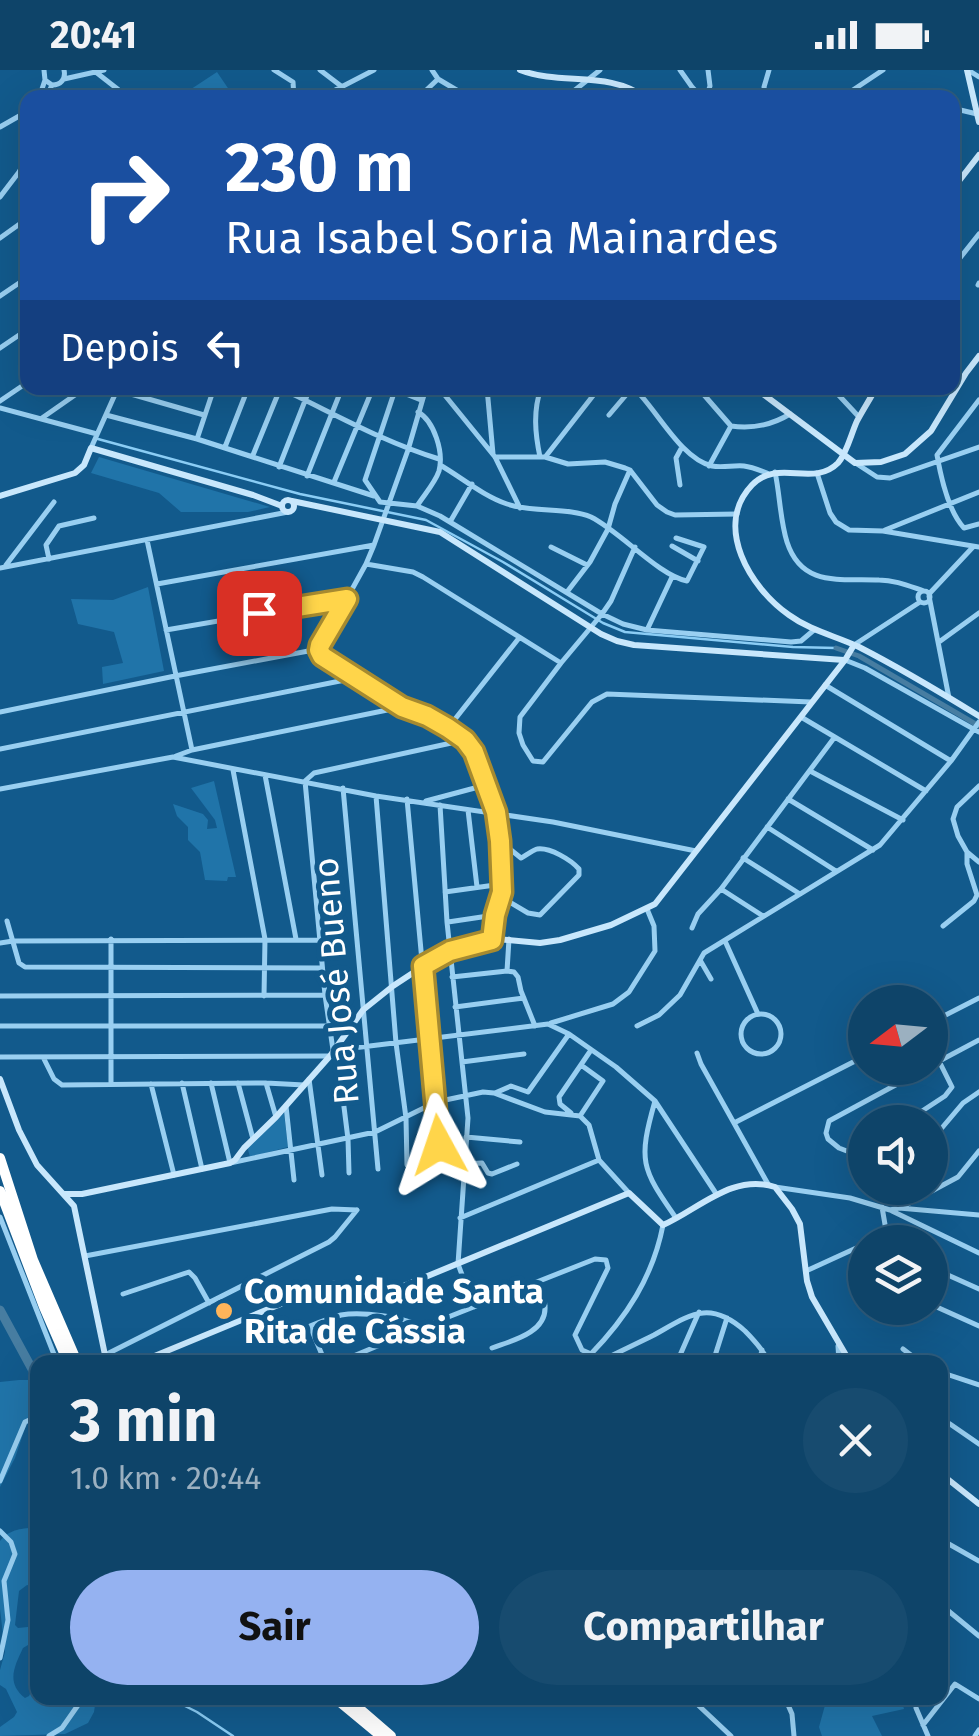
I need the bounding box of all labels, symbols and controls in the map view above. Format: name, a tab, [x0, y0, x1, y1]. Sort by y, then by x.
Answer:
text: 20:41	[50, 12, 137, 58]
text: 230 m	[225, 126, 414, 210]
icon: right	[60, 130, 190, 260]
text: Rua Isabel Soria Mainardes	[225, 211, 778, 265]
icon: left	[198, 320, 253, 375]
text: Depois	[60, 325, 178, 371]
pin	[217, 571, 302, 656]
icon: arrive	[232, 586, 287, 641]
street label: Rua José Bueno	[304, 856, 368, 1106]
north arrow	[848, 985, 948, 1085]
map controls	[848, 985, 948, 1325]
position arrow	[387, 1093, 491, 1197]
button: sound	[848, 1105, 948, 1205]
button: layers	[848, 1225, 948, 1325]
place label: Comunidade Santa Rita de Cássia	[244, 1270, 544, 1352]
marker: Comunidade Santa Rita de Cássia	[213, 1300, 235, 1322]
text: 3 min	[70, 1385, 218, 1457]
button: close	[803, 1388, 908, 1493]
text: 1.0 km · 20:44	[70, 1459, 261, 1497]
button: Sair	[70, 1570, 479, 1685]
button: Compartilhar	[499, 1570, 908, 1685]

